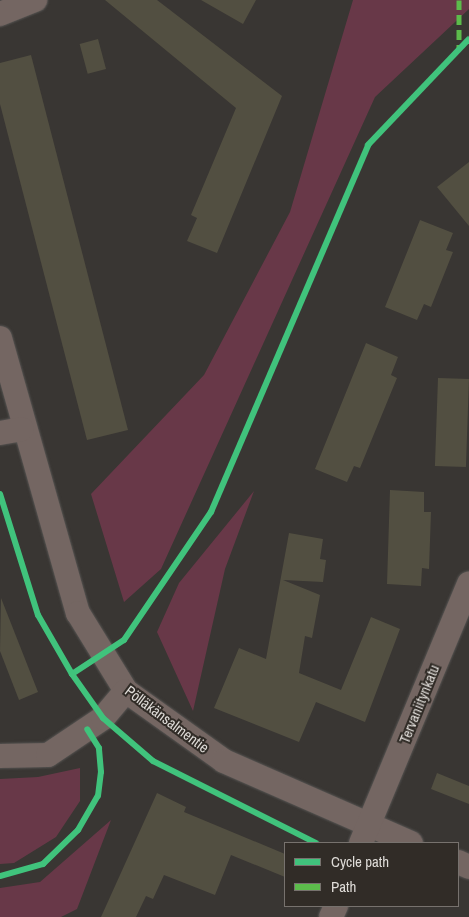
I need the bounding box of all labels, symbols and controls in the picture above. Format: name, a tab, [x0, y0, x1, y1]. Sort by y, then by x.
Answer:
street label: Tervaniitynkatu	[395, 662, 443, 746]
street label: Pölläkänsalmentie	[121, 682, 213, 756]
legend	[284, 842, 459, 907]
text: Cycle path	[331, 851, 389, 872]
text: Path	[331, 876, 356, 897]

